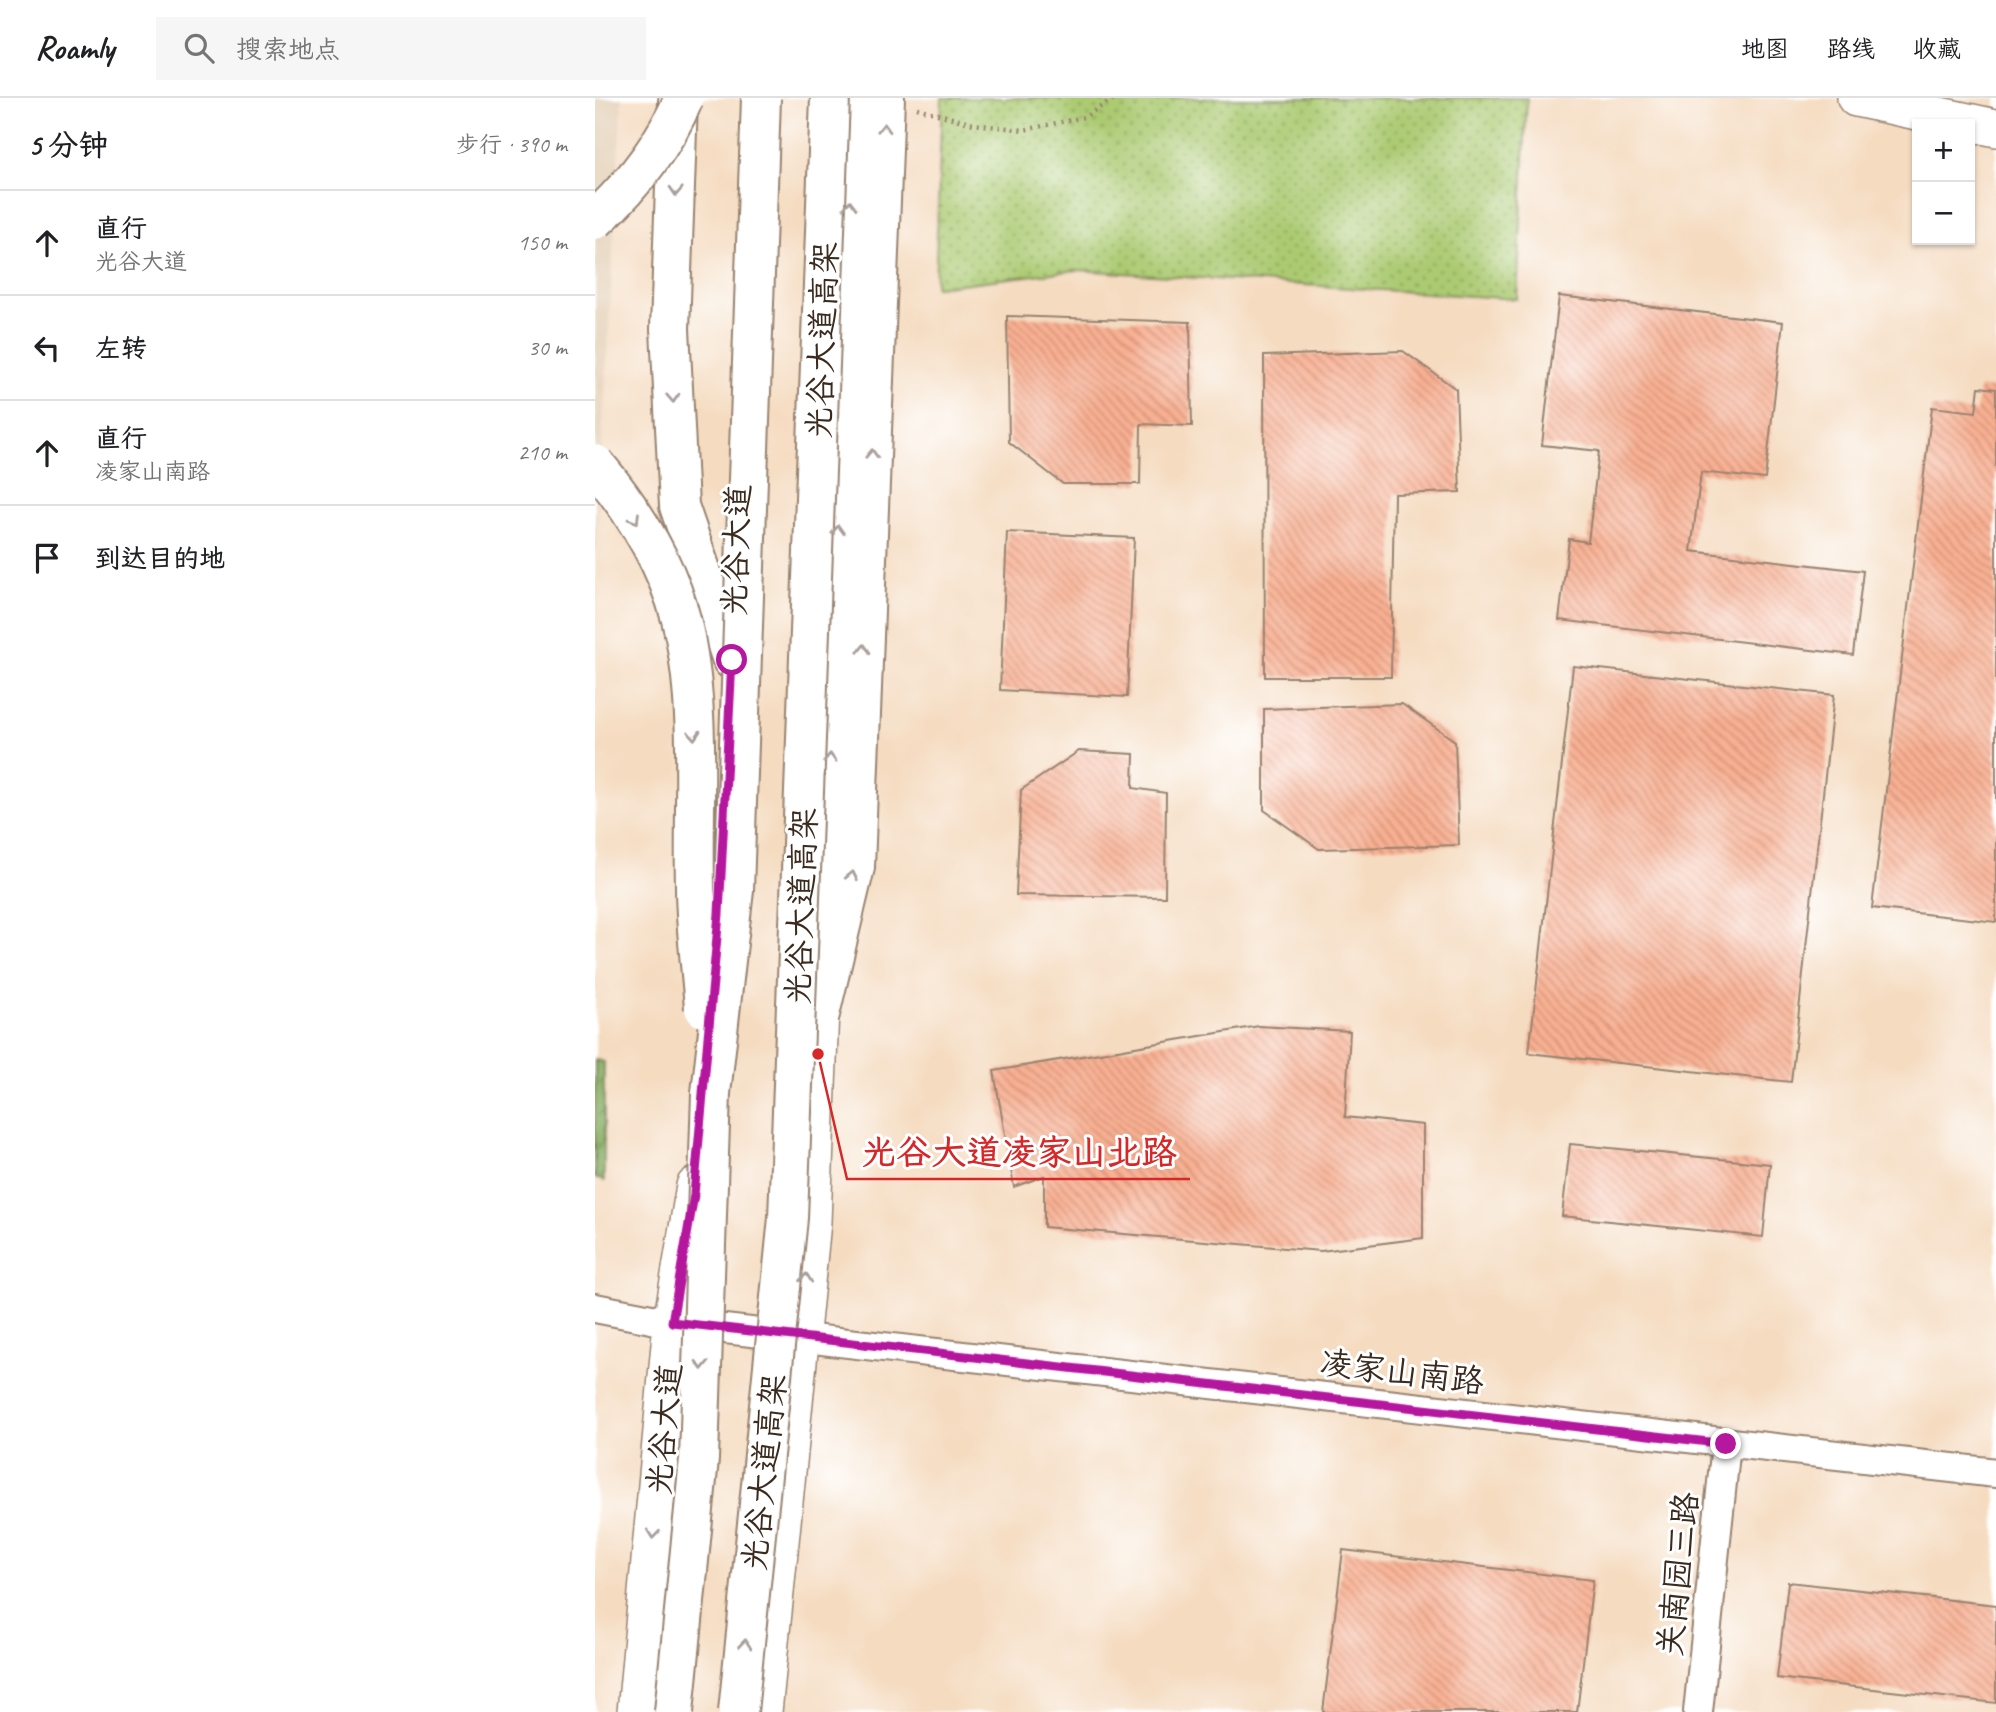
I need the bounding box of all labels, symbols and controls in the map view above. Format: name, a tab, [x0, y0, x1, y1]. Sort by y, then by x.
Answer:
search box	[156, 17, 646, 80]
text: Roamly	[35, 27, 114, 69]
icon: search	[180, 29, 218, 67]
text: 搜索地点	[236, 33, 340, 66]
text: 地图	[1741, 34, 1789, 64]
text: 路线	[1827, 34, 1875, 64]
text: 收藏	[1913, 34, 1961, 64]
map controls	[1912, 119, 1975, 245]
button: +	[1912, 119, 1975, 182]
one-way arrow	[876, 123, 891, 134]
text: 5 分钟	[28, 126, 108, 164]
text: 步行 · 390 m	[456, 130, 567, 159]
button: −	[1912, 182, 1975, 245]
one-way arrow	[668, 185, 683, 196]
one-way arrow	[843, 199, 858, 210]
text: 直行	[95, 212, 147, 245]
icon: ahead	[28, 224, 66, 262]
text: 150 m	[518, 228, 567, 257]
street label: 光谷大道高架	[798, 240, 846, 440]
text: 光谷大道	[95, 247, 187, 276]
icon: left	[28, 329, 66, 367]
text: 左转	[95, 332, 147, 365]
text: 30 m	[528, 333, 567, 362]
one-way arrow	[666, 392, 681, 403]
text: 直行	[95, 422, 147, 455]
icon: ahead	[28, 434, 66, 472]
text: 210 m	[518, 438, 567, 467]
one-way arrow	[864, 448, 879, 459]
text: 凌家山南路	[95, 457, 210, 486]
street label: 光谷大道	[713, 483, 759, 617]
one-way arrow	[627, 512, 640, 525]
one-way arrow	[831, 524, 846, 535]
icon: arrive	[28, 539, 66, 577]
text: 到达目的地	[95, 542, 225, 575]
one-way arrow	[856, 643, 871, 654]
route start	[716, 644, 747, 675]
one-way arrow	[687, 730, 702, 741]
one-way arrow	[822, 752, 837, 763]
street label: 光谷大道高架	[777, 806, 825, 1006]
one-way arrow	[844, 870, 859, 882]
callout: 光谷大道凌家山北路	[847, 1123, 1190, 1179]
text: 光谷大道凌家山北路	[861, 1130, 1177, 1175]
one-way arrow	[799, 1273, 814, 1284]
street label: 凌家山南路	[1317, 1341, 1486, 1403]
one-way arrow	[694, 1360, 709, 1371]
street label: 光谷大道	[637, 1362, 691, 1497]
street label: 光谷大道高架	[733, 1371, 795, 1573]
route end	[1710, 1428, 1741, 1459]
street label: 关南园三路	[1648, 1490, 1708, 1658]
one-way arrow	[646, 1529, 661, 1540]
one-way arrow	[737, 1638, 752, 1649]

